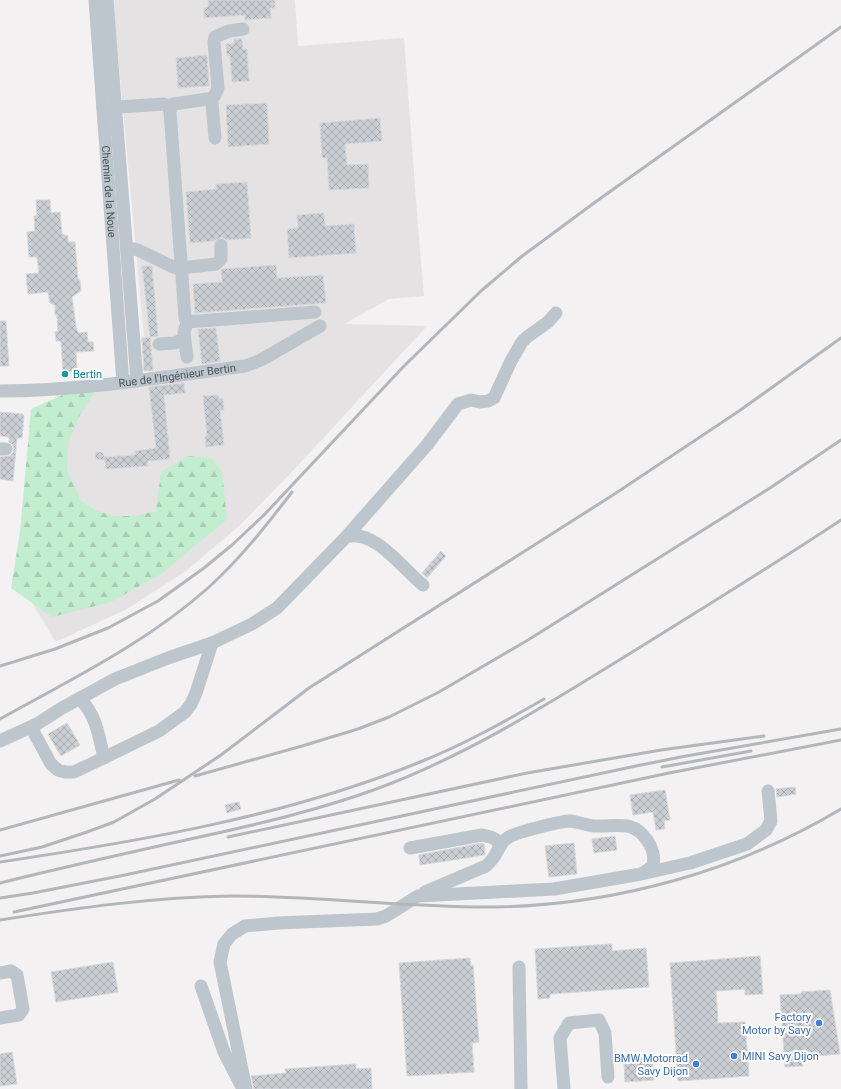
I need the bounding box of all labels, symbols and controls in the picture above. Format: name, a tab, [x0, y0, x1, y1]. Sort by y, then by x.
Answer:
street label: Chemin de la Noue	[99, 145, 118, 238]
street label: Rue de l'Ingénieur Bertin	[118, 361, 237, 390]
place label: Bertin	[73, 368, 102, 381]
marker: Bertin	[60, 369, 70, 379]
place label: Factory Motor by Savy	[742, 1011, 812, 1037]
marker: Factory Motor by Savy	[814, 1018, 824, 1028]
place label: MINI Savy Dijon	[742, 1050, 819, 1063]
marker: MINI Savy Dijon	[729, 1051, 739, 1061]
place label: BMW Motorrad Savy Dijon	[614, 1052, 688, 1078]
marker: BMW Motorrad Savy Dijon	[691, 1059, 701, 1069]

